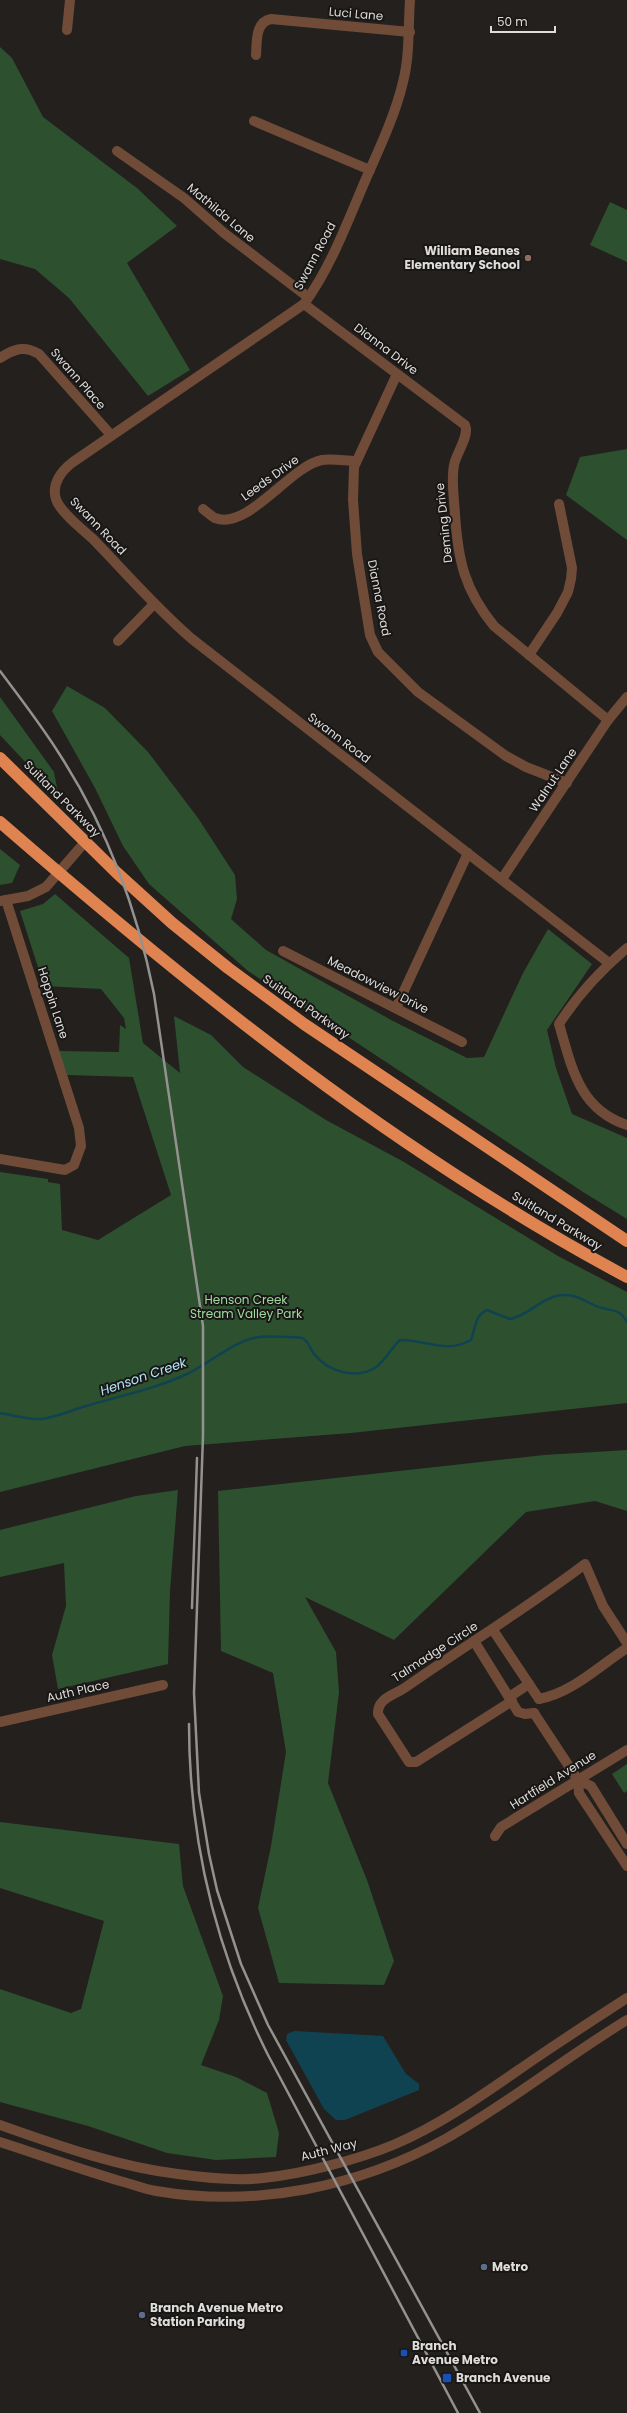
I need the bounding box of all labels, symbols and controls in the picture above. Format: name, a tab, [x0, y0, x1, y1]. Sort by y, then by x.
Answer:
street label: Luci Lane	[328, 3, 384, 24]
scale bar	[491, 8, 555, 34]
text: 50 m	[497, 13, 528, 30]
street label: Mathilda Lane	[184, 179, 259, 246]
street label: Swann Road	[290, 219, 340, 293]
place label: William Beanes Elementary School	[405, 242, 520, 273]
marker: William Beanes Elementary School	[523, 253, 533, 263]
street label: Dianna Drive	[351, 319, 422, 378]
street label: Swann Place	[47, 344, 110, 413]
street label: Leeds Drive	[237, 451, 302, 504]
street label: Deming Drive	[431, 482, 456, 564]
street label: Swann Road	[66, 493, 130, 558]
street label: Dianna Road	[364, 558, 395, 638]
street label: Swann Road	[304, 708, 374, 767]
street label: Walnut Lane	[525, 744, 580, 815]
street label: Suitland Parkway	[20, 756, 105, 841]
street label: Meadowview Drive	[325, 952, 432, 1018]
street label: Hoppin Lane	[34, 965, 73, 1041]
street label: Suitland Parkway	[259, 970, 353, 1043]
street label: Suitland Parkway	[509, 1187, 606, 1254]
park label: Henson Creek Stream Valley Park	[190, 1291, 303, 1322]
water label: Henson Creek	[97, 1352, 190, 1400]
street label: Talmadge Circle	[388, 1617, 481, 1686]
street label: Auth Place	[45, 1675, 111, 1706]
street label: Hartfield Avenue	[506, 1746, 599, 1813]
street label: Auth Way	[299, 2134, 359, 2165]
place label: Metro	[492, 2258, 528, 2275]
marker: Metro	[479, 2262, 489, 2272]
place label: Branch Avenue Metro Station Parking	[150, 2299, 283, 2330]
marker: Branch Avenue Metro Station Parking	[137, 2310, 147, 2320]
place label: Branch Avenue Metro	[412, 2337, 498, 2368]
marker: Branch Avenue Metro	[399, 2348, 409, 2358]
place label: Branch Avenue	[456, 2369, 551, 2386]
marker: Branch Avenue	[441, 2372, 453, 2384]

